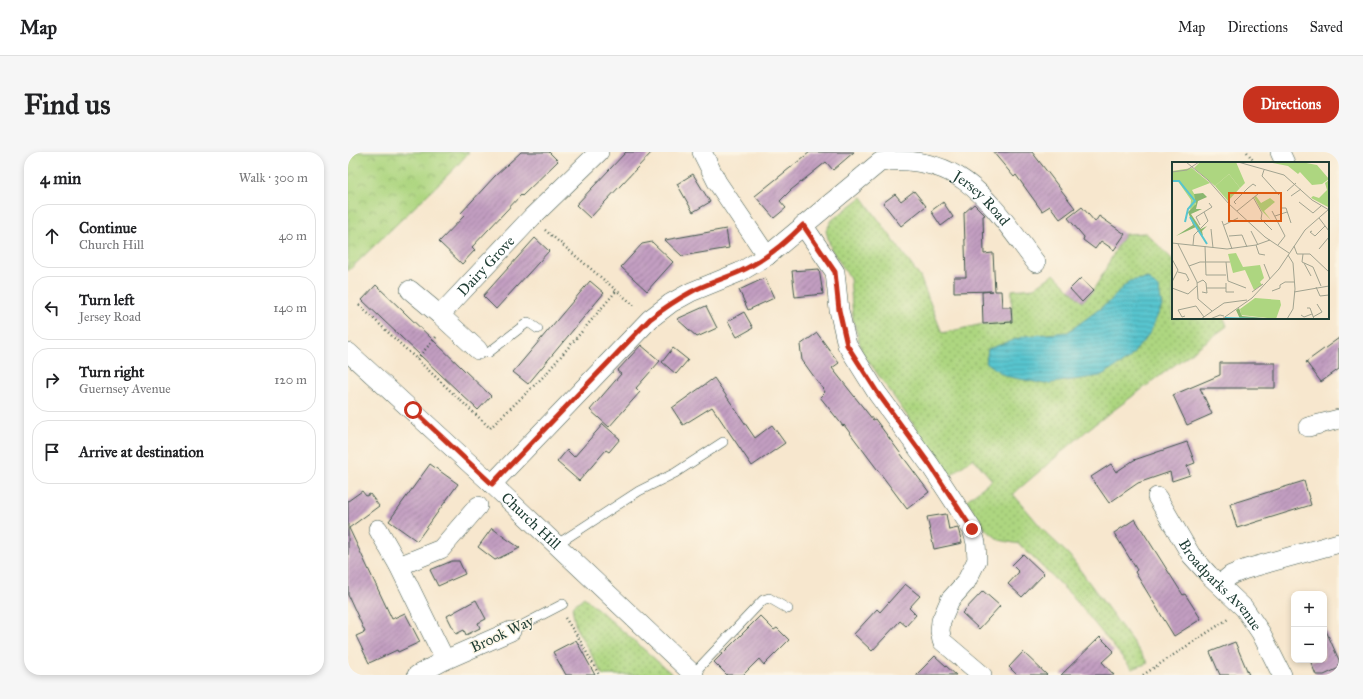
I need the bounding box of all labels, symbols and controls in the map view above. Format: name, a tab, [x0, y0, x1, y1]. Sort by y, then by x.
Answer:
text: Map	[20, 16, 57, 39]
text: Map	[1178, 19, 1205, 36]
text: Directions	[1227, 19, 1288, 36]
text: Saved	[1310, 19, 1343, 36]
button: Directions	[1243, 86, 1339, 123]
text: Find us	[24, 87, 110, 122]
inset map	[1172, 162, 1329, 319]
street label: Jersey Road	[948, 166, 1014, 229]
text: 4 min	[40, 168, 81, 189]
text: Walk · 300 m	[239, 170, 308, 186]
text: Continue	[79, 219, 137, 237]
icon: ahead	[41, 225, 63, 247]
text: 40 m	[278, 228, 307, 244]
street label: Dairy Grove	[454, 232, 519, 300]
text: Church Hill	[79, 237, 144, 253]
text: Turn left	[79, 291, 135, 309]
icon: left	[41, 297, 63, 319]
text: 140 m	[273, 300, 307, 316]
text: Jersey Road	[79, 309, 141, 325]
text: Turn right	[79, 363, 144, 381]
icon: right	[41, 369, 63, 391]
text: 120 m	[274, 372, 307, 388]
text: Guernsey Avenue	[79, 381, 171, 397]
route start	[404, 401, 422, 419]
icon: arrive	[41, 441, 63, 463]
text: Arrive at destination	[79, 443, 204, 461]
street label: Church Hill	[497, 488, 565, 554]
route end	[963, 520, 981, 538]
street label: Broadparks Avenue	[1175, 536, 1266, 634]
map controls	[1291, 591, 1327, 663]
button: +	[1291, 591, 1327, 627]
street label: Brook Way	[468, 611, 537, 656]
button: −	[1291, 627, 1327, 663]

